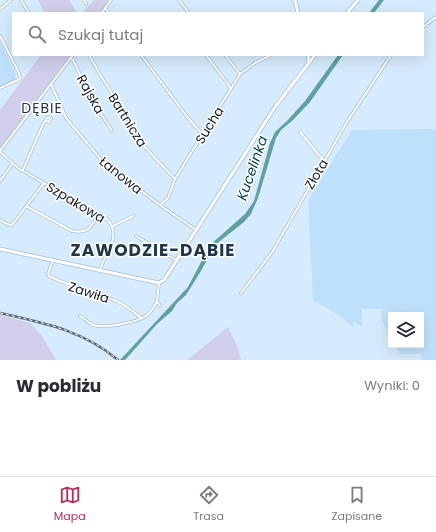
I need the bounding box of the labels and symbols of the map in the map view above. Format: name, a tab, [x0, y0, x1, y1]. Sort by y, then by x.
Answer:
street label: Rajska	[72, 71, 109, 117]
street label: Bartnicza	[104, 90, 152, 151]
district label: DĘBIE	[21, 98, 63, 118]
street label: Sucha	[191, 103, 228, 148]
water label: Kucelinka	[232, 133, 273, 203]
street label: Łanowa	[95, 152, 146, 199]
street label: Złota	[300, 156, 333, 193]
street label: Szpakowa	[43, 177, 109, 227]
district label: ZAWODZIE-DĄBIE	[71, 238, 235, 262]
street label: Zawiła	[66, 277, 112, 308]

